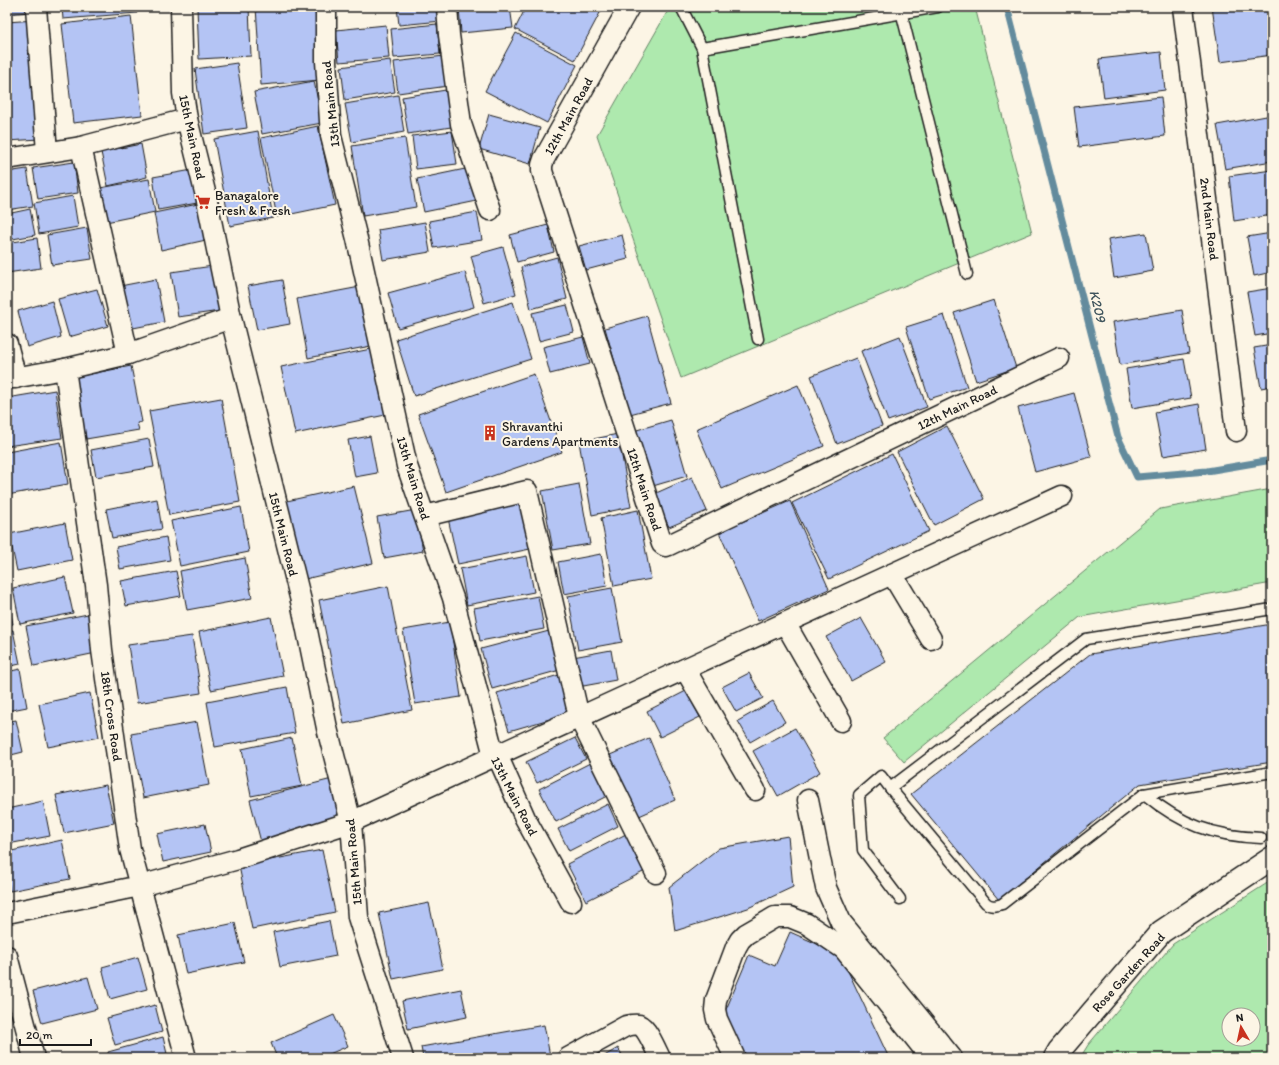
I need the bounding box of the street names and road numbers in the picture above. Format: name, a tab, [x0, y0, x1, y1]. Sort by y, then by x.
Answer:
street label: 13th Main Road	[319, 60, 342, 148]
street label: 12th Main Road	[541, 75, 596, 158]
street label: 15th Main Road	[176, 93, 209, 181]
street label: 2nd Main Road	[1197, 177, 1222, 261]
street label: 12th Main Road	[915, 382, 999, 433]
street label: 13th Main Road	[394, 434, 433, 522]
street label: 12th Main Road	[624, 446, 665, 533]
street label: 15th Main Road	[266, 490, 301, 578]
street label: 18th Cross Road	[98, 670, 125, 762]
street label: 13th Main Road	[488, 754, 541, 838]
street label: 15th Main Road	[342, 818, 365, 906]
street label: Rose Garden Road	[1089, 930, 1168, 1015]

